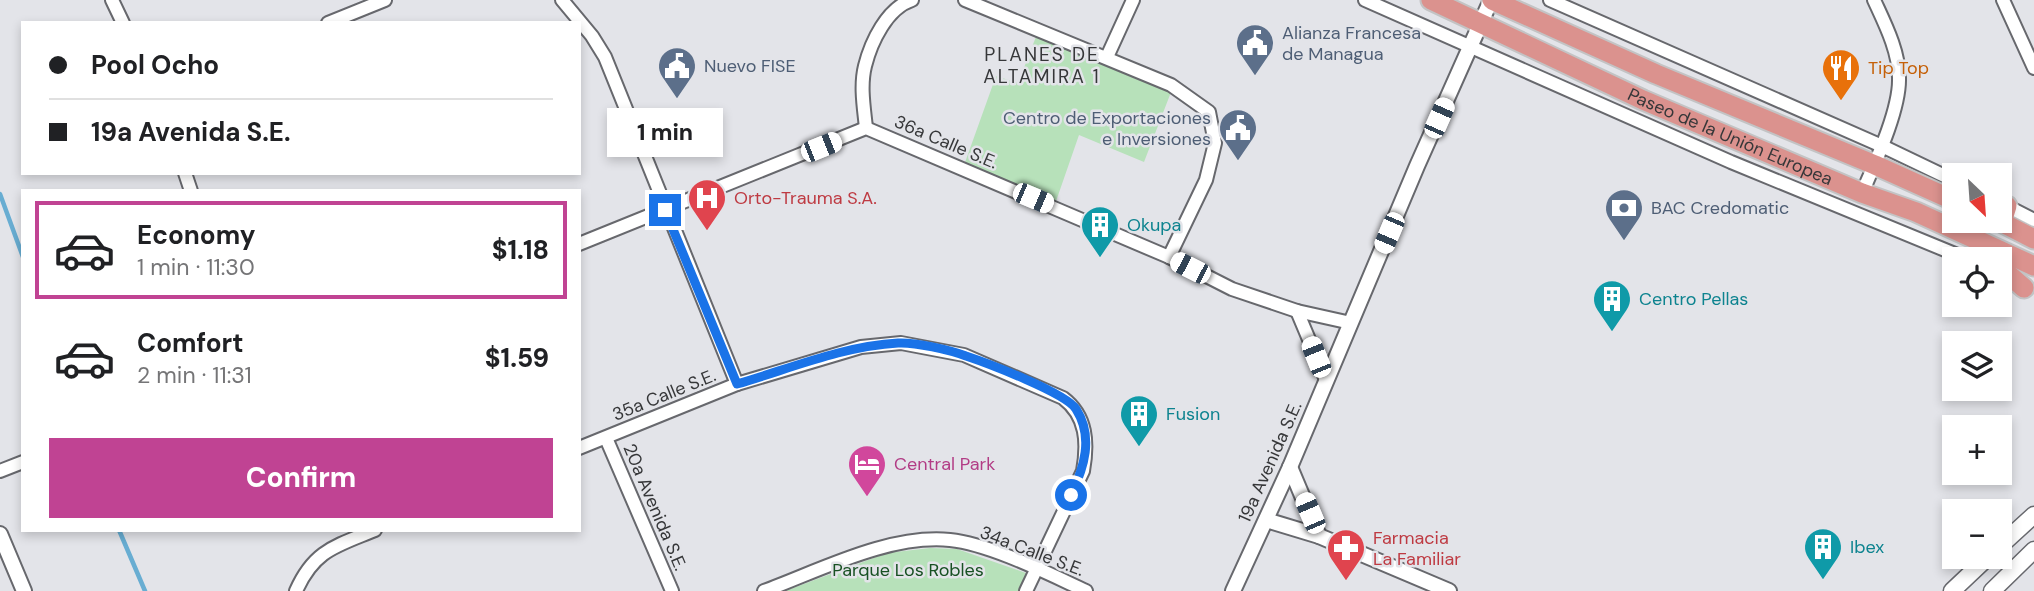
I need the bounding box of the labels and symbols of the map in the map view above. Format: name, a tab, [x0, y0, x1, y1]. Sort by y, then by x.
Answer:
place label: Alianza Francesa de Managua	[1282, 21, 1421, 66]
public building icon: Alianza Francesa de Managua	[1234, 22, 1276, 77]
district label: PLANES DE ALTAMIRA 1	[983, 42, 1101, 89]
public building icon: Nuevo FISE	[656, 45, 698, 100]
restaurant icon: Tip Top	[1820, 47, 1862, 102]
place label: Nuevo FISE	[704, 54, 796, 78]
place label: Tip Top	[1868, 56, 1929, 80]
street label: Paseo de la Unión Europea	[1624, 82, 1836, 191]
car	[1421, 95, 1458, 141]
place label: Centro de Exportaciones e Inversiones	[1003, 106, 1211, 151]
public building icon: Centro de Exportaciones e Inversiones	[1217, 107, 1259, 162]
callout: 1 min	[607, 108, 723, 158]
street label: 36a Calle S.E.	[891, 109, 1001, 175]
car	[798, 129, 845, 165]
north arrow	[1942, 163, 2012, 233]
hospital icon: Orto-Trauma S.A.	[686, 177, 728, 232]
car	[1010, 180, 1057, 216]
place label: Orto-Trauma S.A.	[734, 186, 877, 210]
bank icon: BAC Credomatic	[1603, 187, 1645, 242]
route end	[649, 194, 681, 226]
place label: BAC Credomatic	[1651, 196, 1789, 220]
building icon: Okupa	[1079, 204, 1121, 259]
car	[1372, 210, 1407, 256]
place label: Okupa	[1127, 213, 1181, 237]
car	[1167, 249, 1214, 287]
building icon: Centro Pellas	[1591, 278, 1633, 333]
place label: Centro Pellas	[1639, 287, 1748, 311]
car	[1299, 334, 1334, 380]
street label: 35a Calle S.E.	[609, 363, 719, 427]
building icon: Fusion	[1118, 393, 1160, 448]
street label: 19a Avenida S.E.	[1233, 398, 1307, 526]
place label: Fusion	[1166, 402, 1220, 426]
street label: 20a Avenida S.E.	[617, 440, 693, 574]
hotel icon: Central Park	[846, 443, 888, 498]
place label: Central Park	[894, 452, 995, 476]
route start	[1055, 479, 1087, 511]
car	[1293, 490, 1328, 536]
street label: 34a Calle S.E.	[977, 520, 1087, 582]
place label: Farmacia La Familiar	[1373, 526, 1461, 571]
building icon: Ibex	[1802, 526, 1844, 581]
pharmacy icon: Farmacia La Familiar	[1325, 527, 1367, 582]
place label: Ibex	[1850, 535, 1884, 559]
park label: Parque Los Robles	[832, 558, 984, 582]

